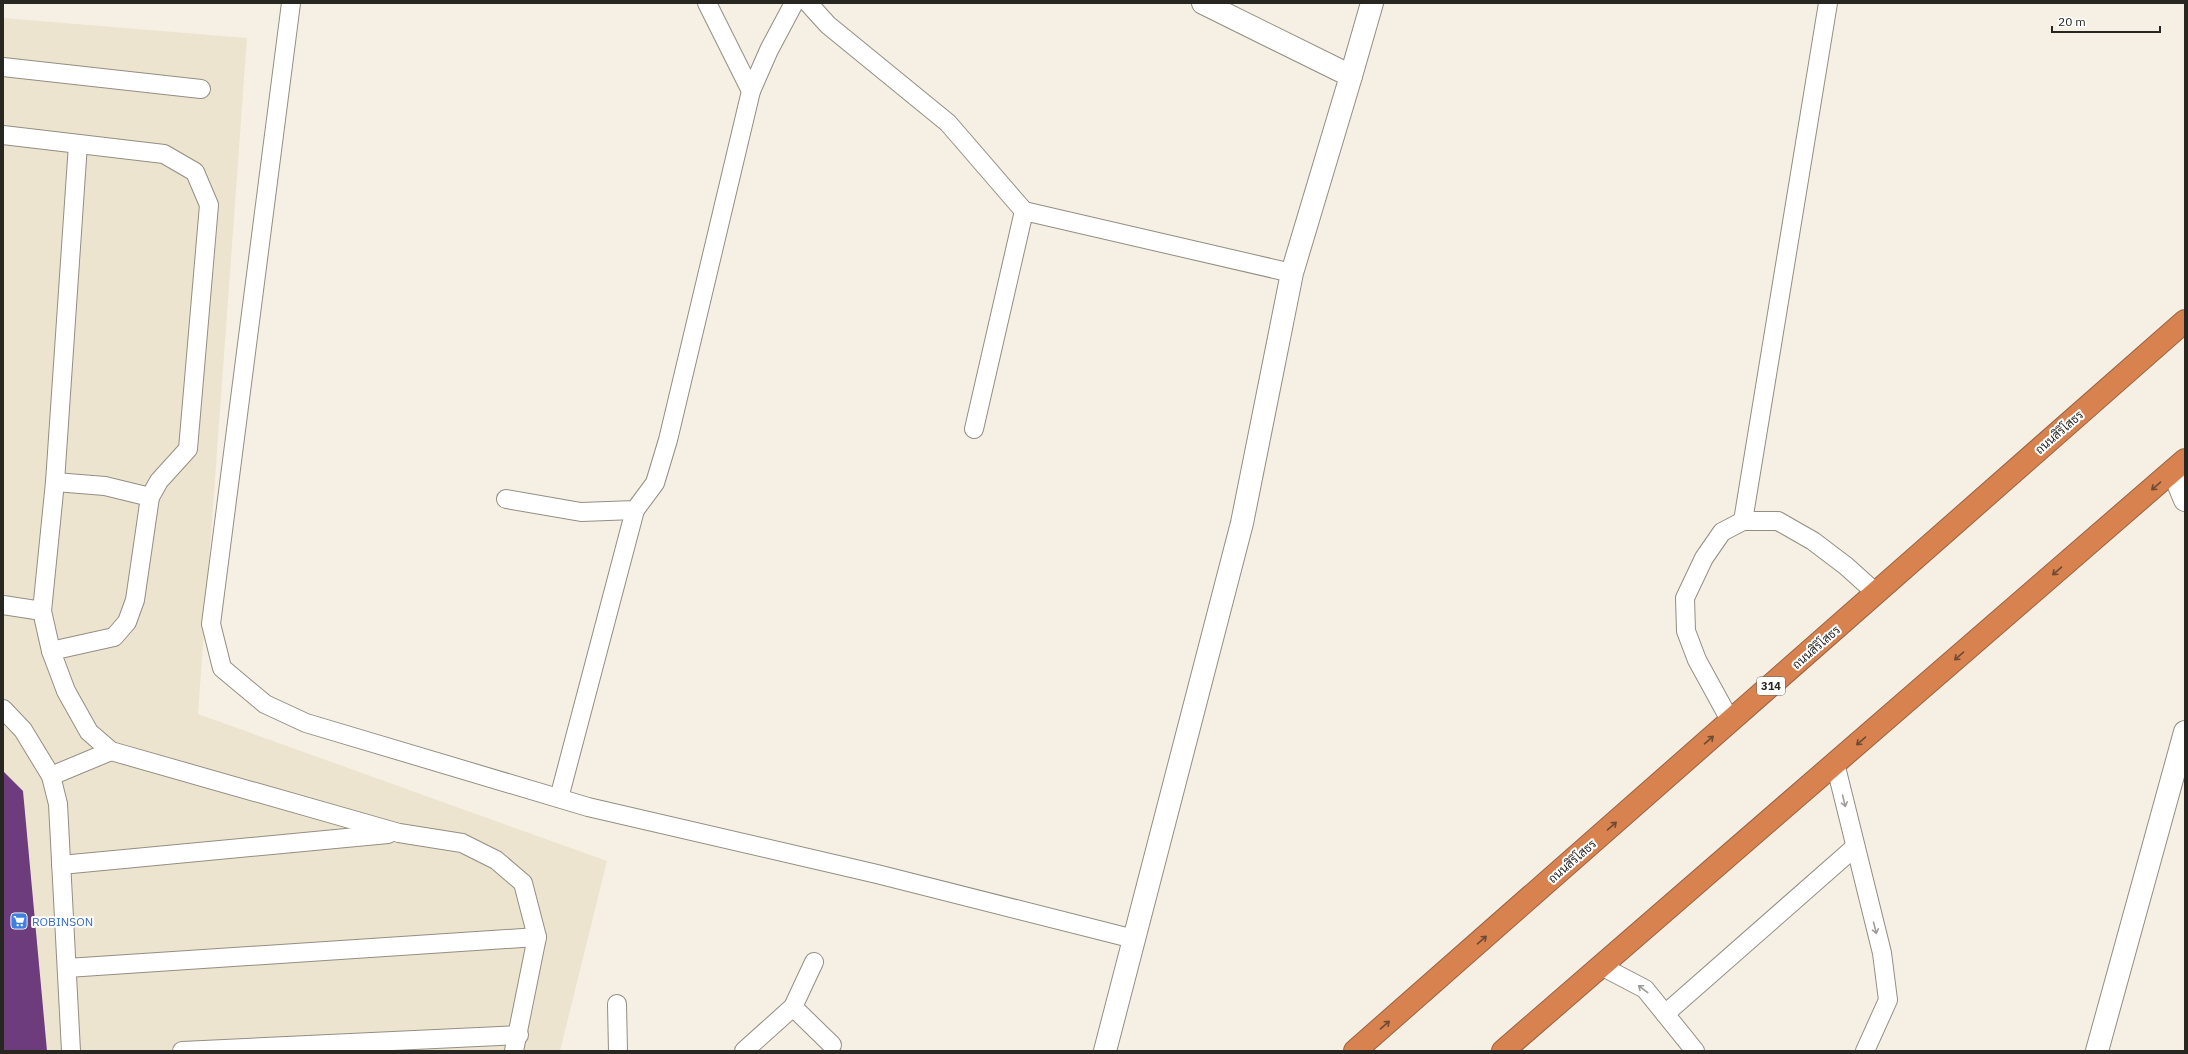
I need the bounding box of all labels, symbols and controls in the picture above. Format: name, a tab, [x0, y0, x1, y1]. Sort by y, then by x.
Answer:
scale bar	[2052, 8, 2160, 34]
text: 20 m	[2058, 14, 2086, 29]
street label: ถนนสิริโสธร	[2032, 407, 2086, 457]
one-way arrow	[2150, 481, 2161, 490]
one-way arrow	[2053, 566, 2063, 575]
street label: ถนนสิริโสธร	[1789, 622, 1843, 672]
one-way arrow	[1954, 651, 1964, 661]
road number: 314	[1757, 677, 1785, 695]
one-way arrow	[1704, 736, 1715, 745]
one-way arrow	[1855, 737, 1866, 746]
one-way arrow	[1841, 795, 1848, 808]
one-way arrow	[1606, 822, 1617, 831]
street label: ถนนสิริโสธร	[1545, 836, 1599, 886]
supermarket icon: ROBINSON	[9, 911, 29, 931]
place label: ROBINSON	[32, 914, 93, 929]
one-way arrow	[1872, 921, 1880, 934]
one-way arrow	[1477, 935, 1488, 944]
one-way arrow	[1637, 985, 1648, 994]
one-way arrow	[1379, 1021, 1390, 1030]

